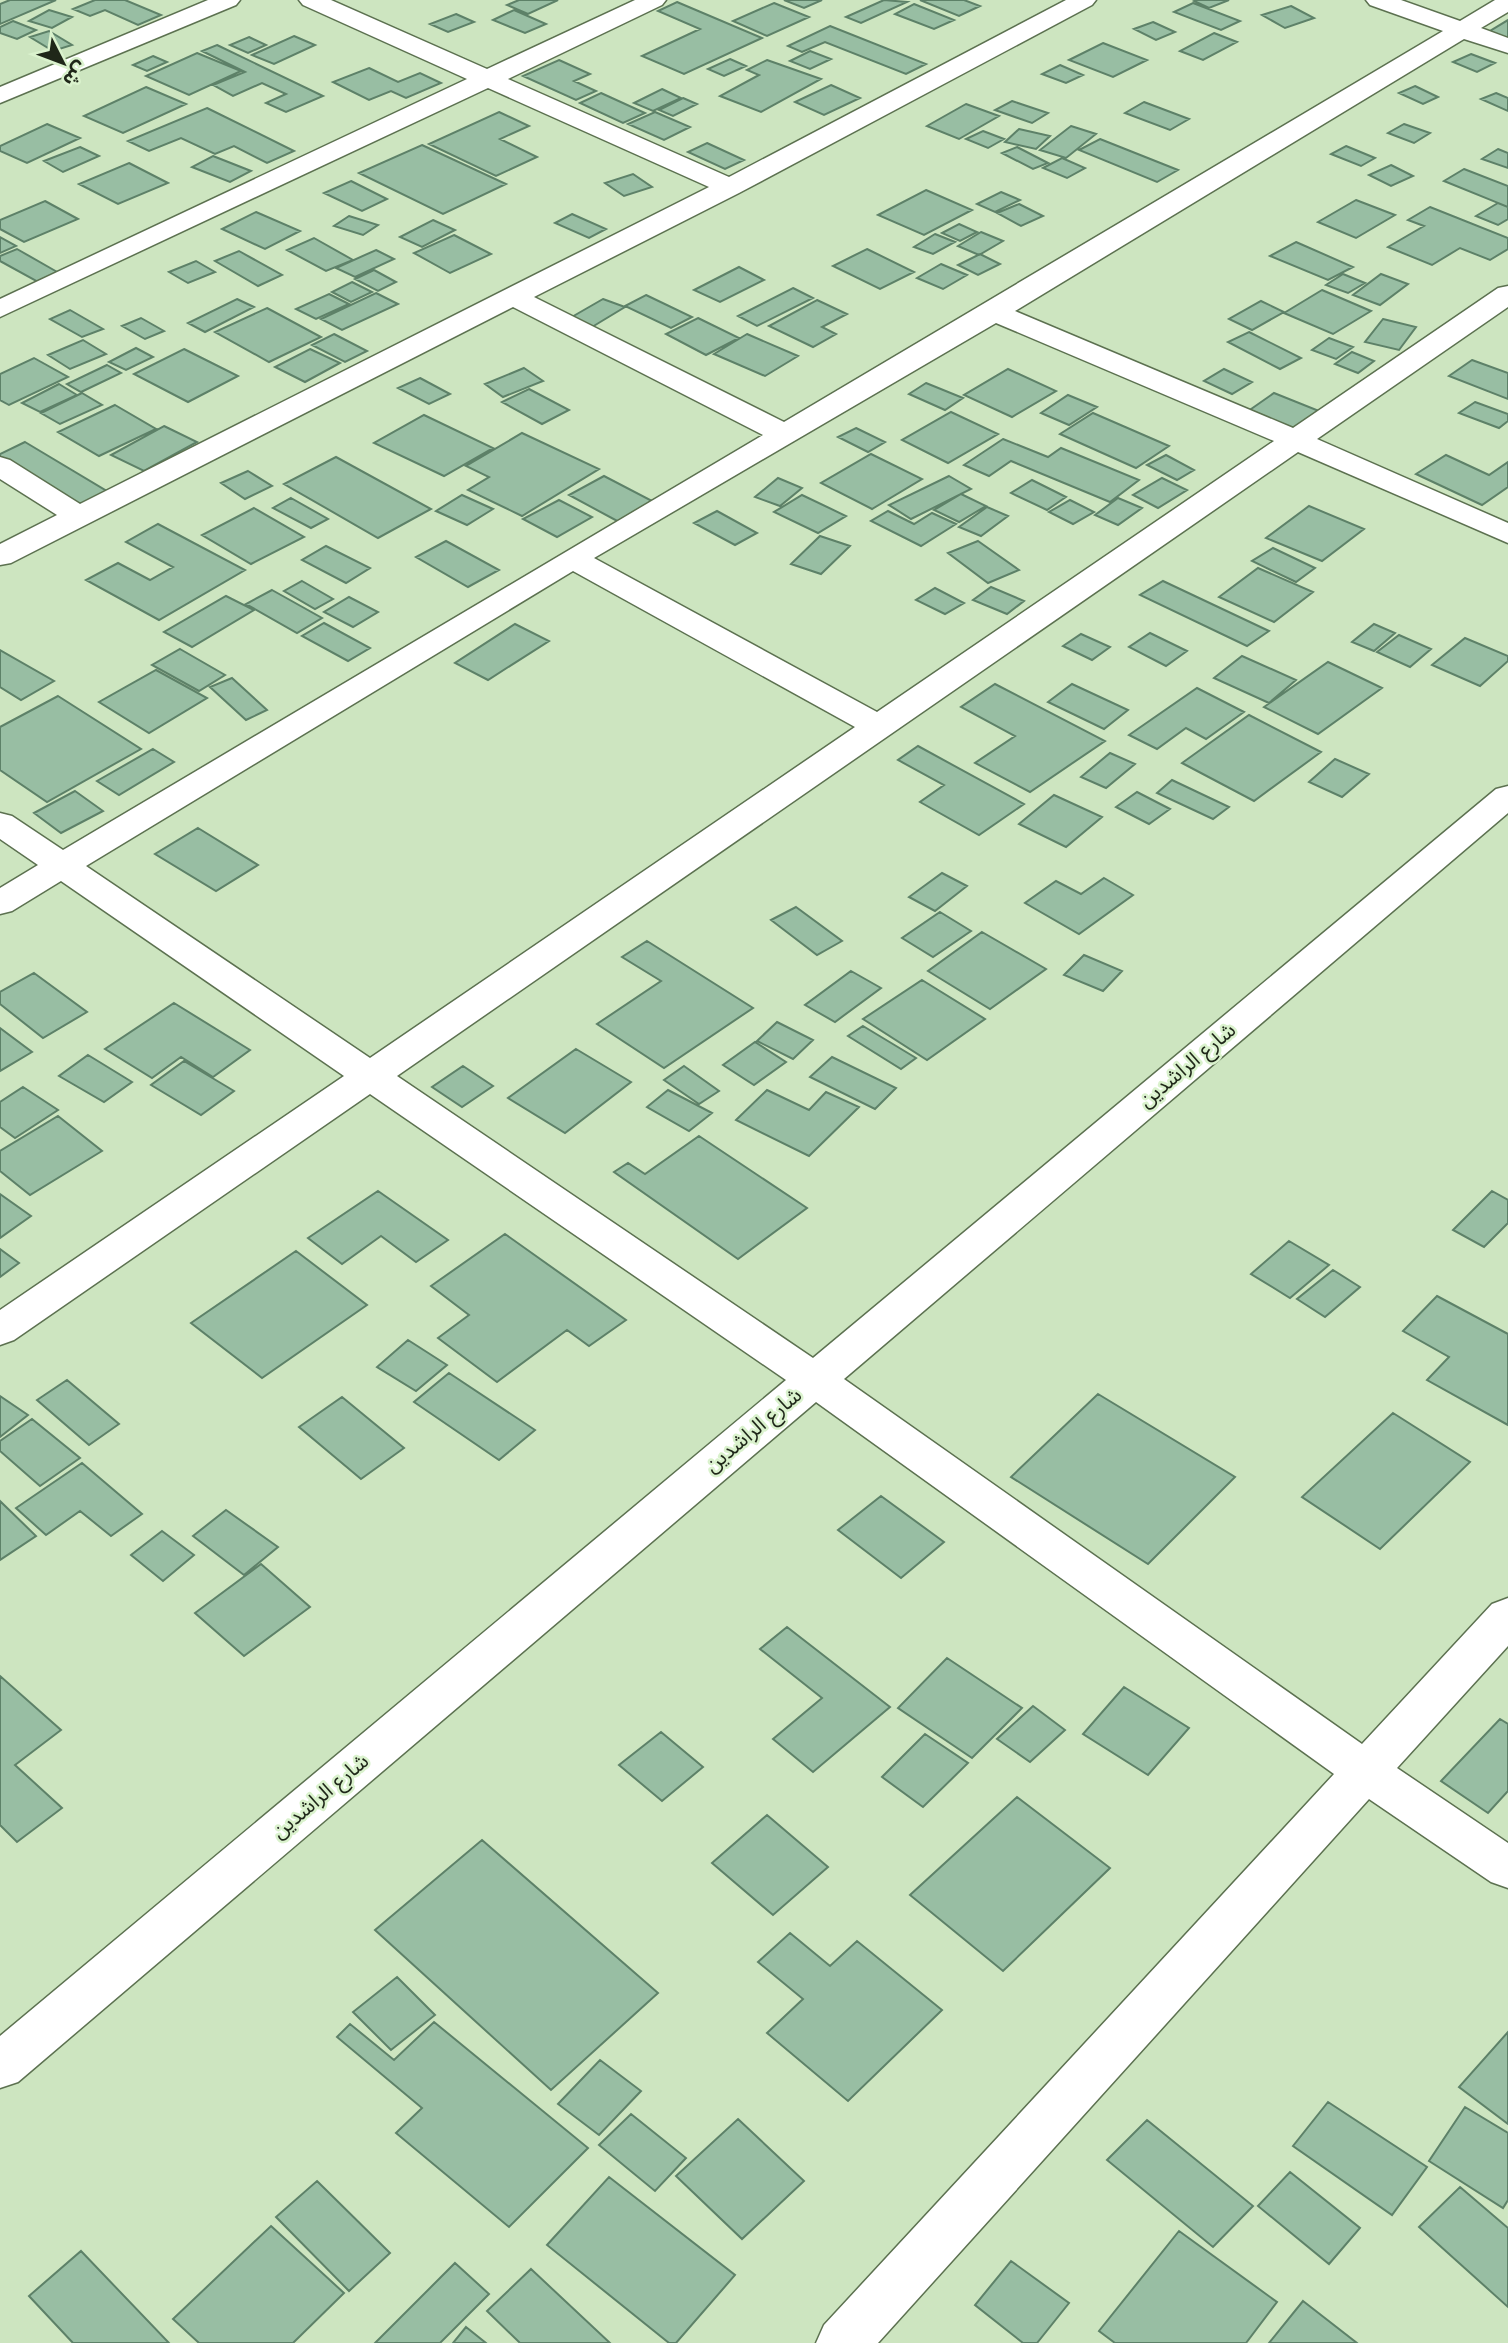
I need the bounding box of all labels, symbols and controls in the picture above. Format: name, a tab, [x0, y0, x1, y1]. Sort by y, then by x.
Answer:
north arrow	[28, 28, 98, 98]
text: ش	[57, 56, 93, 92]
street label: شارع الراشدين	[1132, 1016, 1242, 1115]
street label: شارع الراشدين	[698, 1381, 808, 1480]
street label: شارع الراشدين	[265, 1747, 375, 1846]

